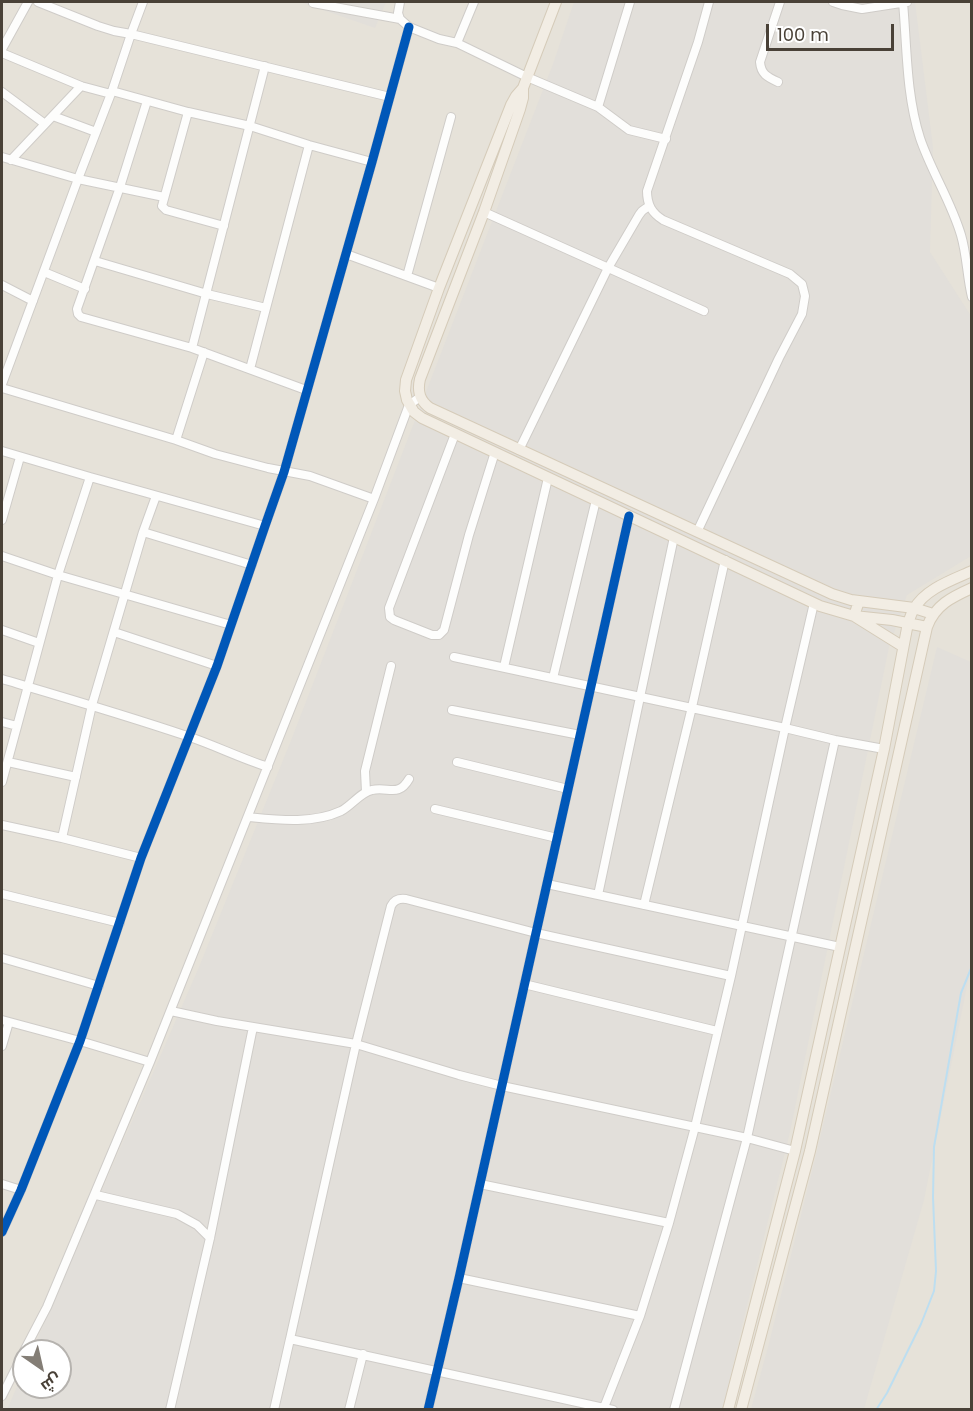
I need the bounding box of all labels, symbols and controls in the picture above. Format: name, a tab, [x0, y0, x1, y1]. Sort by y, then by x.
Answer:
scale bar	[769, 12, 896, 50]
text: 100 m	[777, 22, 829, 47]
north arrow	[12, 1339, 72, 1399]
text: ش	[36, 1367, 66, 1398]

